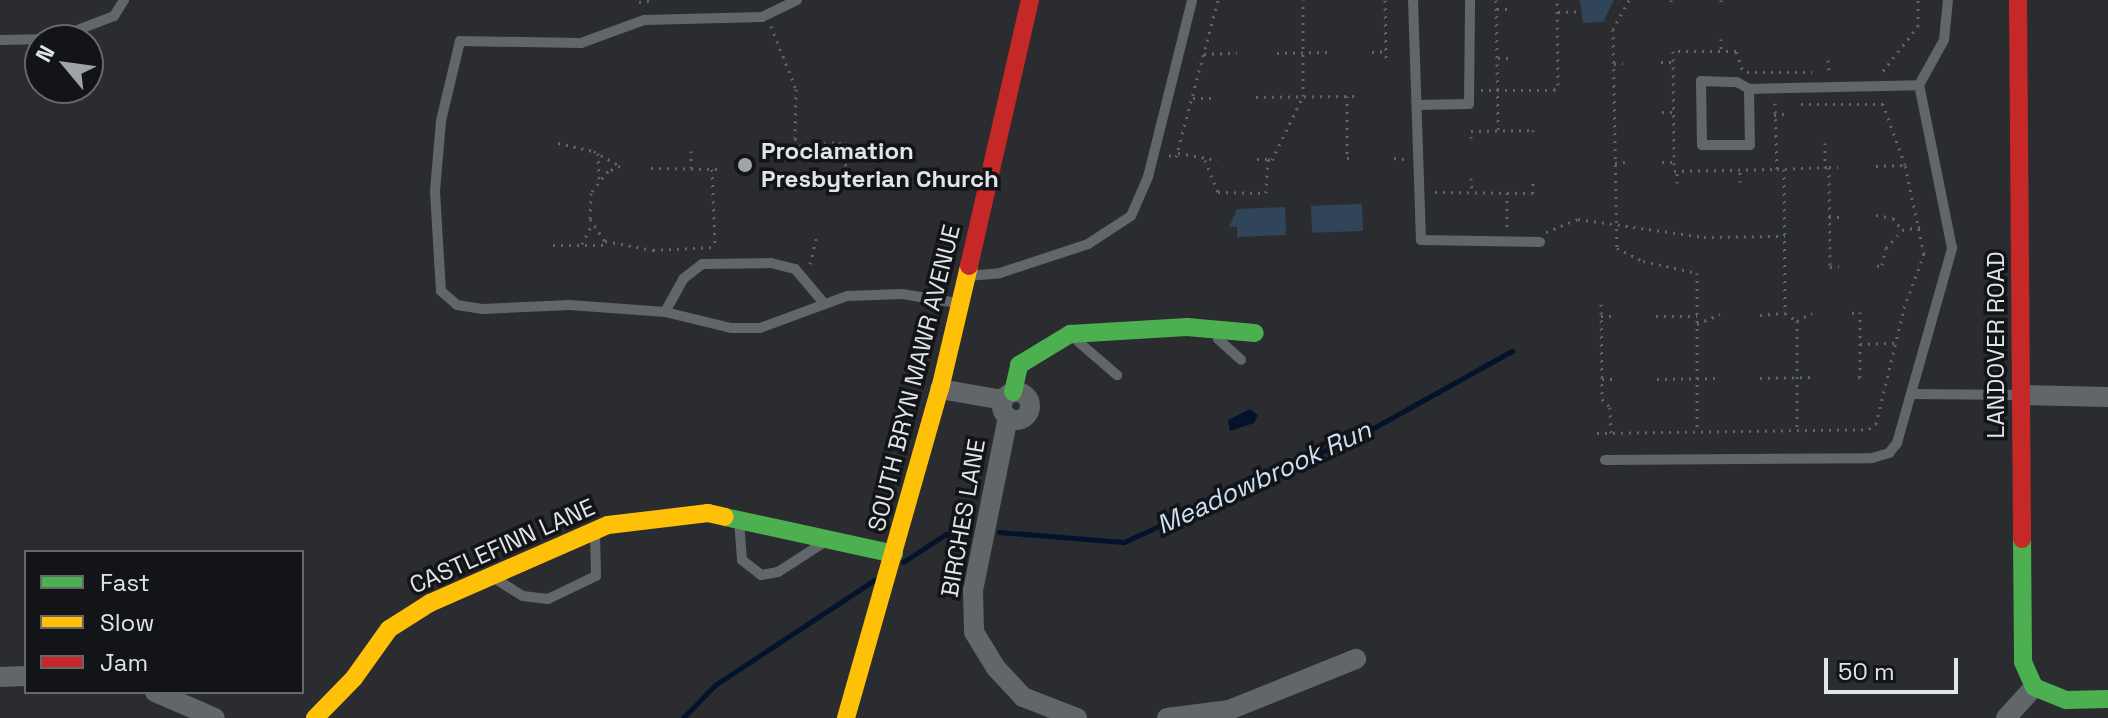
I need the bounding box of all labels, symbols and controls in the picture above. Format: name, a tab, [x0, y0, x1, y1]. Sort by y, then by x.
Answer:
north arrow	[24, 24, 104, 104]
text: N	[29, 40, 61, 67]
place label: Proclamation Presbyterian Church	[761, 137, 999, 193]
marker: Proclamation Presbyterian Church	[736, 156, 754, 174]
street label: SOUTH BRYN MAWR AVENUE	[862, 221, 966, 535]
street label: LANDOVER ROAD	[1982, 251, 2010, 439]
water label: Meadowbrook Run	[1152, 415, 1376, 541]
street label: BIRCHES LANE	[935, 437, 991, 599]
street label: CASTLEFINN LANE	[405, 492, 599, 600]
legend	[24, 550, 304, 694]
text: Fast	[100, 567, 150, 598]
text: Slow	[100, 607, 154, 638]
scale bar	[1828, 642, 1962, 692]
text: Jam	[100, 647, 148, 678]
text: 50 m	[1838, 656, 1895, 687]

